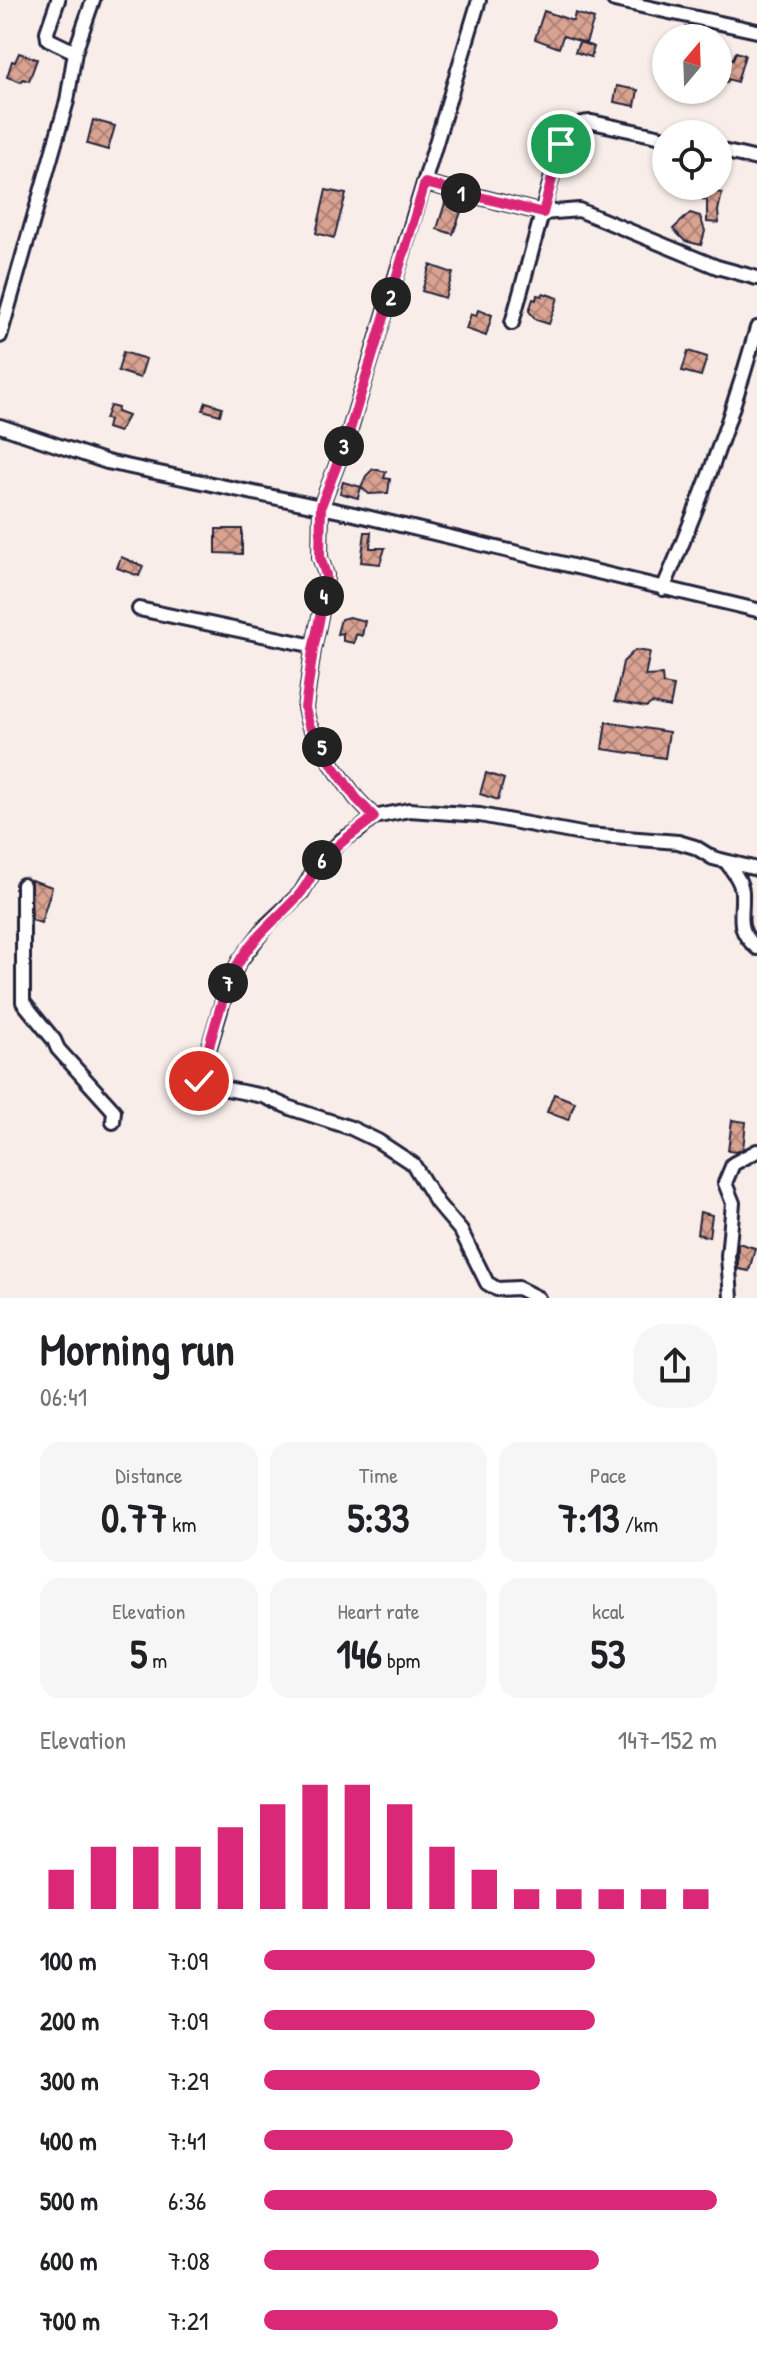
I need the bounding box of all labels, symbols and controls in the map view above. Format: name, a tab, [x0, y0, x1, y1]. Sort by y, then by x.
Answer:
north arrow	[652, 24, 732, 104]
map controls	[652, 24, 732, 200]
pin	[527, 110, 595, 178]
button: locate	[652, 120, 732, 200]
icon: arrive	[539, 122, 583, 166]
pin: 1	[441, 173, 481, 213]
text: 1	[457, 178, 465, 208]
pin: 2	[371, 277, 411, 317]
text: 2	[386, 282, 396, 312]
pin: 3	[324, 426, 364, 466]
text: 3	[339, 431, 349, 461]
pin: 4	[304, 576, 344, 616]
text: 4	[320, 581, 328, 611]
pin: 5	[302, 727, 342, 767]
text: 5	[317, 732, 327, 762]
pin: 6	[302, 840, 342, 880]
text: 6	[318, 845, 326, 875]
pin: 7	[208, 963, 248, 1003]
text: 7	[223, 968, 233, 998]
pin	[165, 1047, 233, 1115]
icon: check	[177, 1059, 221, 1103]
text: Morning run	[40, 1319, 235, 1379]
button: share	[633, 1324, 717, 1408]
text: 06:41	[40, 1379, 87, 1414]
text: Distance	[115, 1460, 182, 1490]
text: Time	[359, 1460, 398, 1490]
text: Pace	[590, 1460, 626, 1490]
text: 0.77	[101, 1490, 167, 1544]
text: 5:33	[347, 1490, 410, 1544]
text: 7:13	[558, 1490, 620, 1544]
text: km	[167, 1509, 196, 1539]
text: /km	[620, 1509, 658, 1539]
text: Elevation	[112, 1596, 185, 1626]
text: Heart rate	[337, 1596, 420, 1626]
text: kcal	[592, 1596, 624, 1626]
text: 5	[130, 1626, 147, 1680]
text: 146	[336, 1626, 382, 1680]
text: 53	[591, 1626, 626, 1680]
text: m	[147, 1645, 167, 1675]
text: bpm	[382, 1645, 420, 1675]
text: Elevation	[40, 1722, 126, 1757]
text: 147–152 m	[618, 1722, 717, 1757]
text: 100 m	[40, 1943, 96, 1978]
text: 7:09	[168, 1943, 208, 1978]
text: 200 m	[40, 2003, 99, 2038]
text: 7:09	[168, 2003, 208, 2038]
text: 300 m	[40, 2063, 99, 2098]
text: 7:29	[168, 2063, 209, 2098]
text: 400 m	[40, 2123, 97, 2158]
text: 7:41	[168, 2123, 206, 2158]
text: 500 m	[40, 2183, 98, 2218]
text: 6:36	[168, 2183, 206, 2218]
text: 600 m	[40, 2243, 97, 2278]
text: 7:08	[168, 2243, 210, 2278]
text: 700 m	[40, 2303, 100, 2338]
text: 7:21	[168, 2303, 209, 2338]

